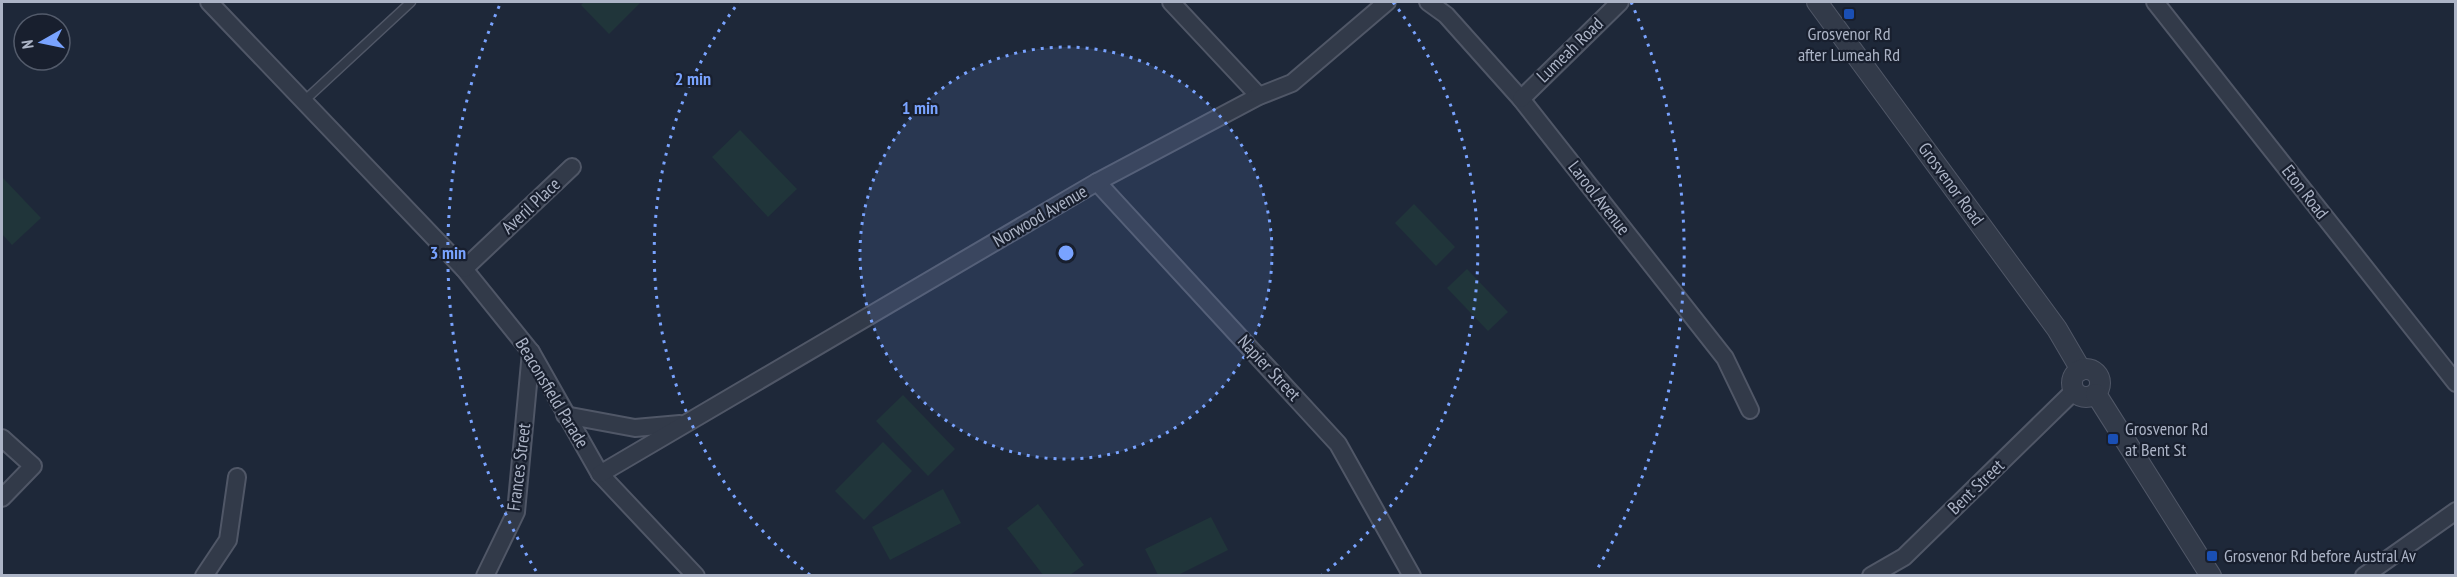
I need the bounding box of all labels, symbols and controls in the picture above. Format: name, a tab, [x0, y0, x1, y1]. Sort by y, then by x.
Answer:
marker: Grosvenor Rd after Lumeah Rd	[1842, 7, 1856, 21]
north arrow	[12, 12, 72, 72]
street label: Lumeah Road	[1532, 12, 1608, 87]
place label: Grosvenor Rd after Lumeah Rd	[1798, 22, 1900, 66]
text: N	[17, 39, 38, 50]
text: 2 min	[675, 67, 711, 90]
text: 1 min	[902, 96, 938, 119]
street label: Grosvenor Road	[1914, 138, 1989, 230]
street label: Larool Avenue	[1563, 156, 1636, 239]
street label: Eton Road	[2277, 160, 2334, 223]
street label: Averil Place	[496, 173, 565, 239]
street label: Norwood Avenue	[989, 179, 1091, 252]
text: 3 min	[430, 241, 466, 264]
centre of rings	[1056, 243, 1076, 263]
street label: Napier Street	[1233, 330, 1306, 406]
street label: Beaconsfield Parade	[511, 334, 594, 452]
place label: Grosvenor Rd at Bent St	[2125, 417, 2208, 461]
street label: Frances Street	[502, 422, 535, 512]
marker: Grosvenor Rd at Bent St	[2106, 432, 2120, 446]
street label: Bent Street	[1943, 454, 2009, 519]
place label: Grosvenor Rd before Austral Av	[2224, 544, 2416, 567]
marker: Grosvenor Rd before Austral Av	[2205, 549, 2219, 563]

